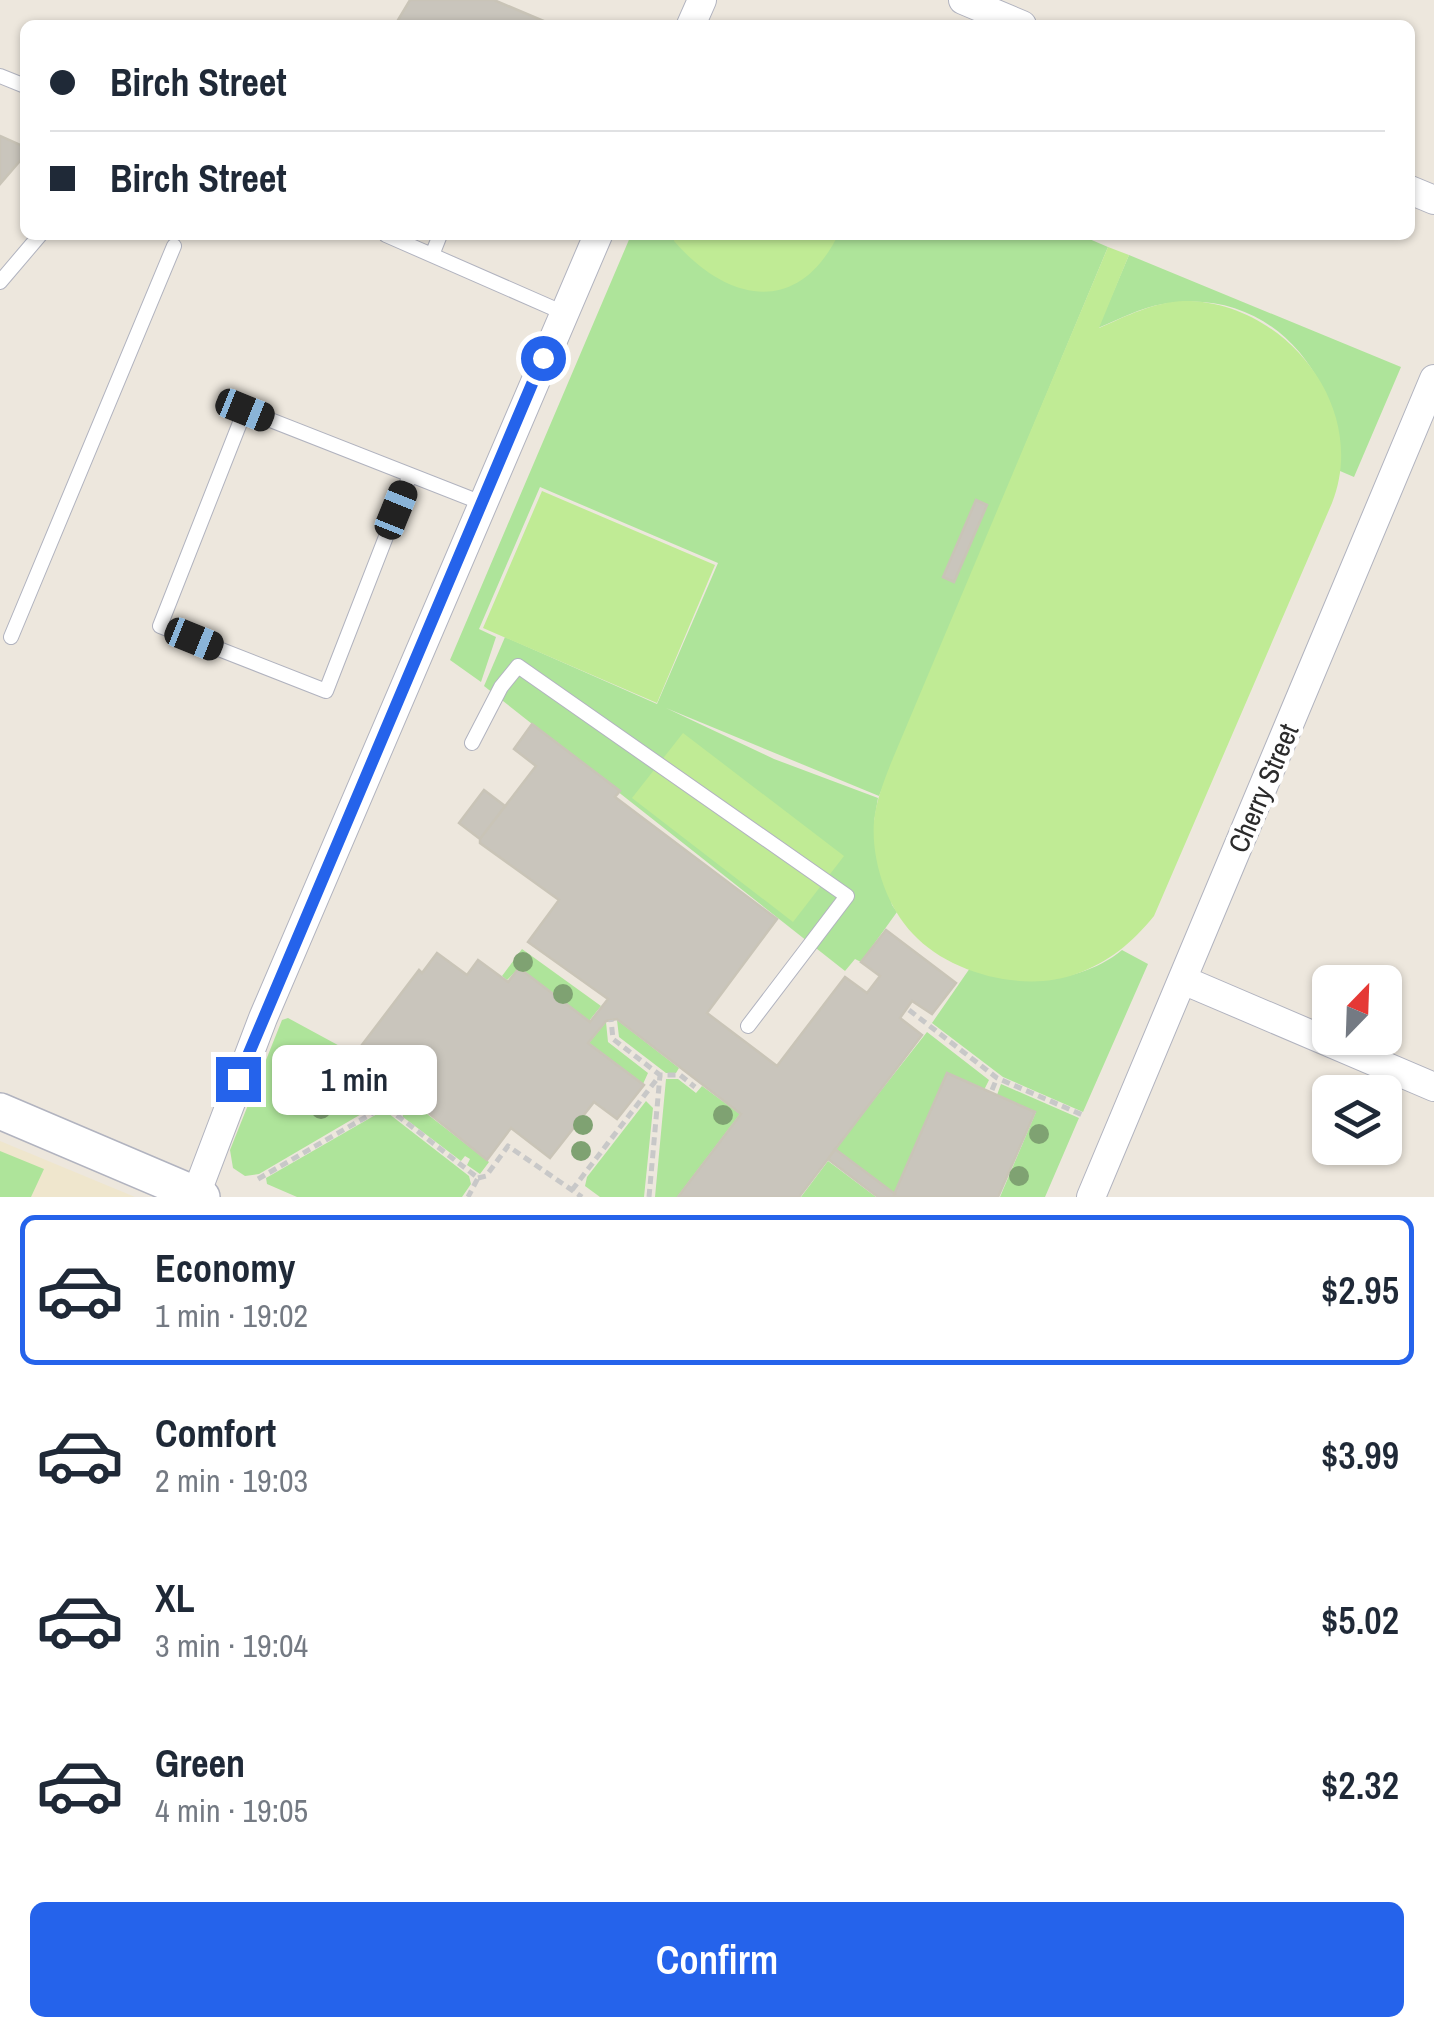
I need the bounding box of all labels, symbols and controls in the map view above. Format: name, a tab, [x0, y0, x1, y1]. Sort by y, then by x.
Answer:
text: Birch Street	[110, 57, 287, 108]
text: Birch Street	[110, 153, 287, 204]
route start	[521, 336, 566, 381]
car	[212, 385, 278, 435]
car	[371, 477, 421, 543]
car	[161, 614, 227, 664]
street label: Cherry Street	[1219, 718, 1307, 858]
north arrow	[1312, 965, 1402, 1055]
map controls	[1312, 965, 1402, 1165]
callout: 1 min	[273, 1044, 438, 1114]
route end	[216, 1057, 261, 1102]
text: 1 min	[321, 1058, 388, 1101]
button: layers	[1312, 1075, 1402, 1165]
text: Economy	[155, 1243, 295, 1294]
icon: car	[35, 1245, 125, 1335]
text: $2.95	[1321, 1265, 1399, 1316]
text: 1 min · 19:02	[155, 1294, 308, 1337]
text: Comfort	[155, 1408, 276, 1459]
icon: car	[35, 1410, 125, 1500]
text: $3.99	[1321, 1430, 1399, 1481]
text: 2 min · 19:03	[155, 1459, 308, 1502]
text: XL	[155, 1573, 195, 1624]
icon: car	[35, 1575, 125, 1665]
text: $5.02	[1321, 1595, 1399, 1646]
text: 3 min · 19:04	[155, 1624, 308, 1667]
text: Green	[155, 1738, 245, 1789]
icon: car	[35, 1740, 125, 1830]
text: $2.32	[1321, 1760, 1399, 1811]
text: 4 min · 19:05	[155, 1789, 308, 1832]
button: Confirm	[30, 1902, 1404, 2017]

